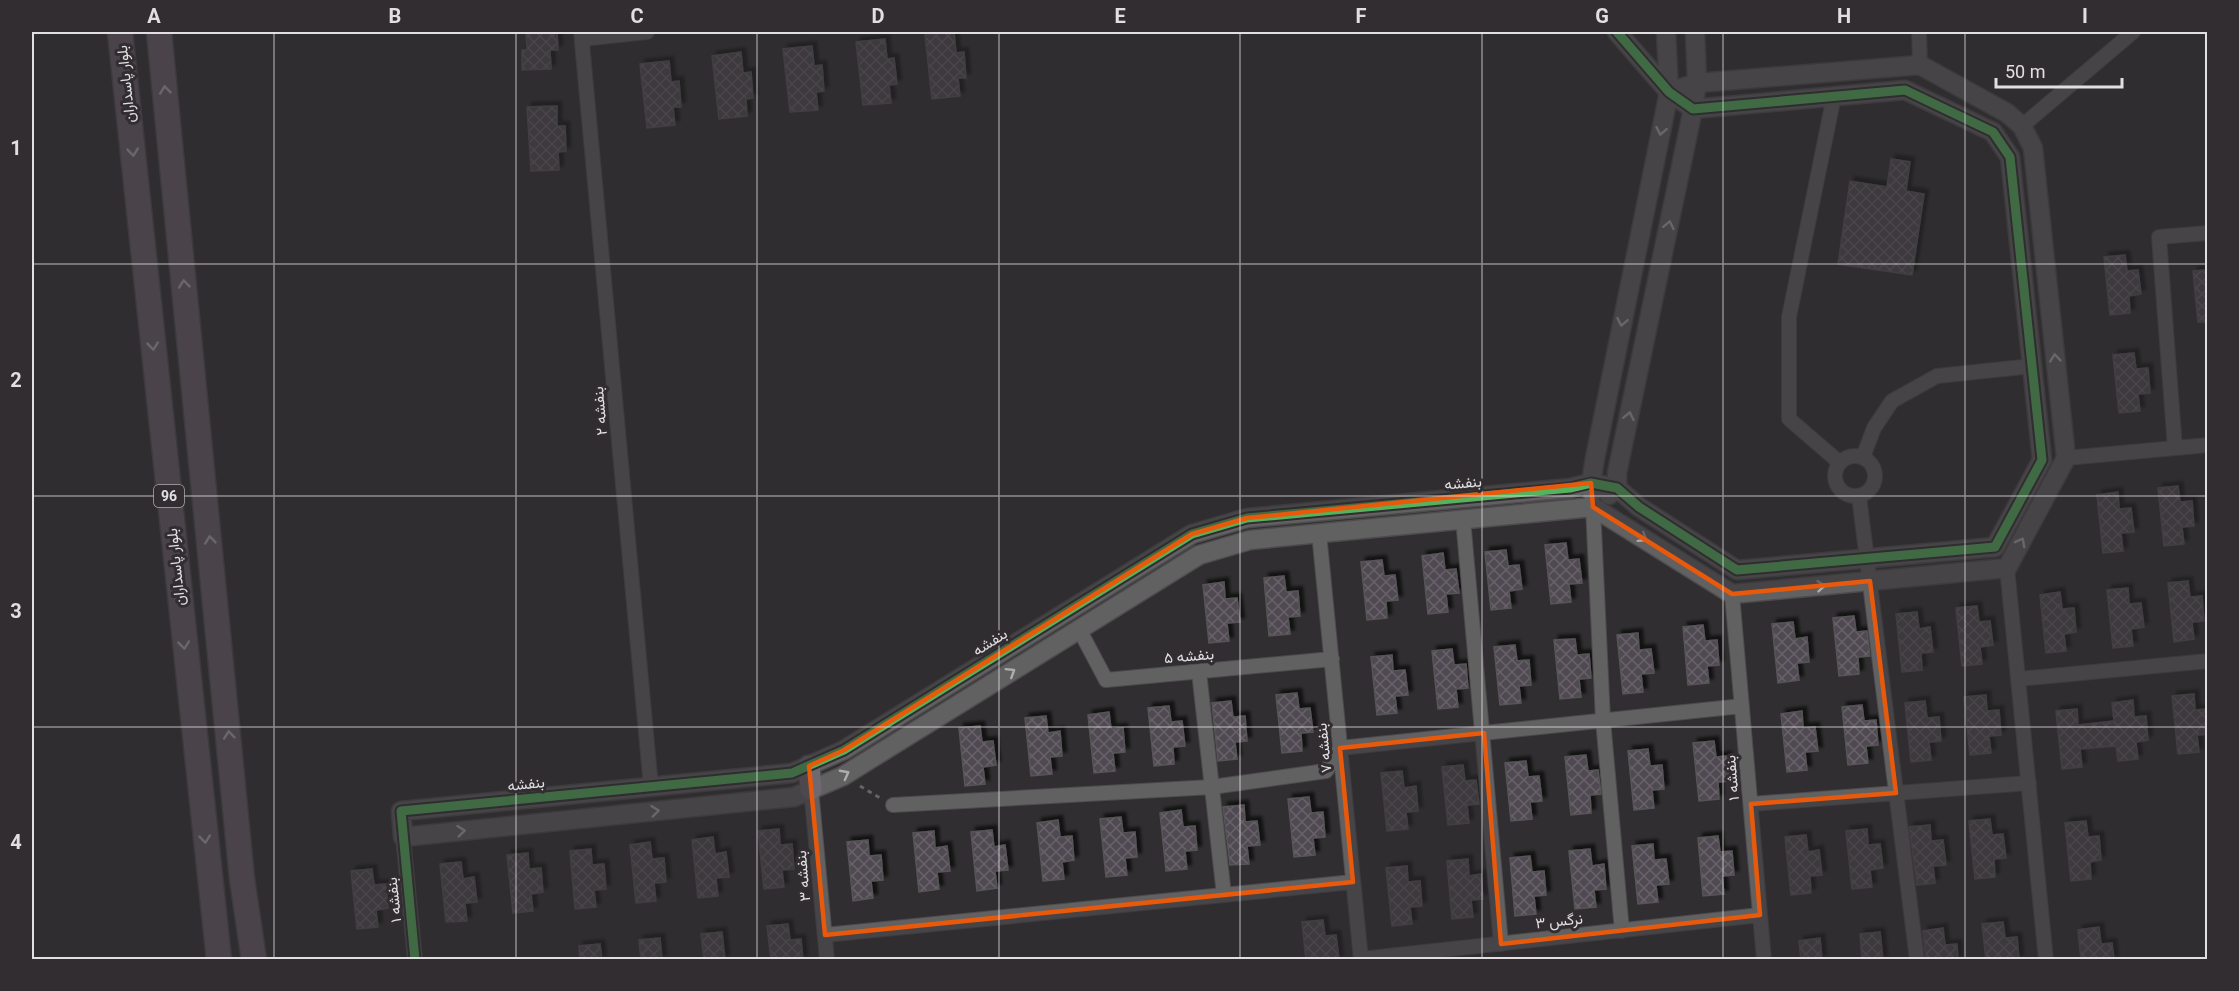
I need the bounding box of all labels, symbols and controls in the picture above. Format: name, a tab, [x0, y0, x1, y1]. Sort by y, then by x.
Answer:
text: A	[147, 4, 161, 28]
text: B	[389, 4, 401, 28]
text: C	[630, 4, 644, 28]
text: D	[872, 4, 885, 28]
text: E	[1114, 4, 1126, 28]
text: F	[1356, 4, 1367, 28]
text: G	[1595, 4, 1609, 28]
text: H	[1837, 4, 1851, 28]
text: I	[2082, 4, 2088, 28]
street label: بلوار پاسداران	[113, 44, 140, 124]
scale bar	[1996, 51, 2122, 89]
text: 50 m	[2005, 61, 2045, 82]
one-way arrow	[159, 85, 171, 94]
one-way arrow	[1655, 126, 1668, 136]
text: 1	[10, 136, 22, 160]
one-way arrow	[126, 148, 139, 157]
one-way arrow	[1662, 220, 1675, 230]
one-way arrow	[178, 279, 191, 288]
one-way arrow	[1616, 317, 1629, 327]
one-way arrow	[146, 342, 159, 351]
one-way arrow	[2049, 354, 2062, 363]
text: 2	[10, 368, 22, 392]
street label: بنفشه ۲	[589, 386, 611, 436]
one-way arrow	[1622, 411, 1635, 421]
street label: بنفشه	[1444, 472, 1482, 494]
road number: 96	[154, 485, 184, 507]
street label: بلوار پاسداران	[163, 527, 190, 607]
one-way arrow	[1637, 531, 1647, 543]
one-way arrow	[204, 536, 217, 545]
one-way arrow	[2014, 538, 2025, 548]
one-way arrow	[1817, 580, 1826, 593]
text: 3	[10, 599, 22, 623]
street label: بنفشه	[969, 624, 1011, 660]
one-way arrow	[177, 640, 190, 649]
street label: بنفشه ۵	[1163, 645, 1215, 667]
one-way arrow	[1005, 667, 1015, 679]
street label: بنفشه ۷	[1312, 722, 1336, 774]
one-way arrow	[223, 730, 236, 739]
street label: بنفشه ۱	[1721, 755, 1743, 801]
one-way arrow	[838, 770, 849, 781]
street label: بنفشه	[506, 773, 546, 795]
one-way arrow	[651, 805, 660, 818]
one-way arrow	[457, 825, 466, 838]
text: 4	[10, 830, 22, 854]
one-way arrow	[198, 834, 210, 843]
street label: بنفشه ۳	[792, 850, 814, 902]
street label: بنفشه ۱	[383, 876, 405, 924]
street label: نرگس ۳	[1534, 910, 1584, 933]

